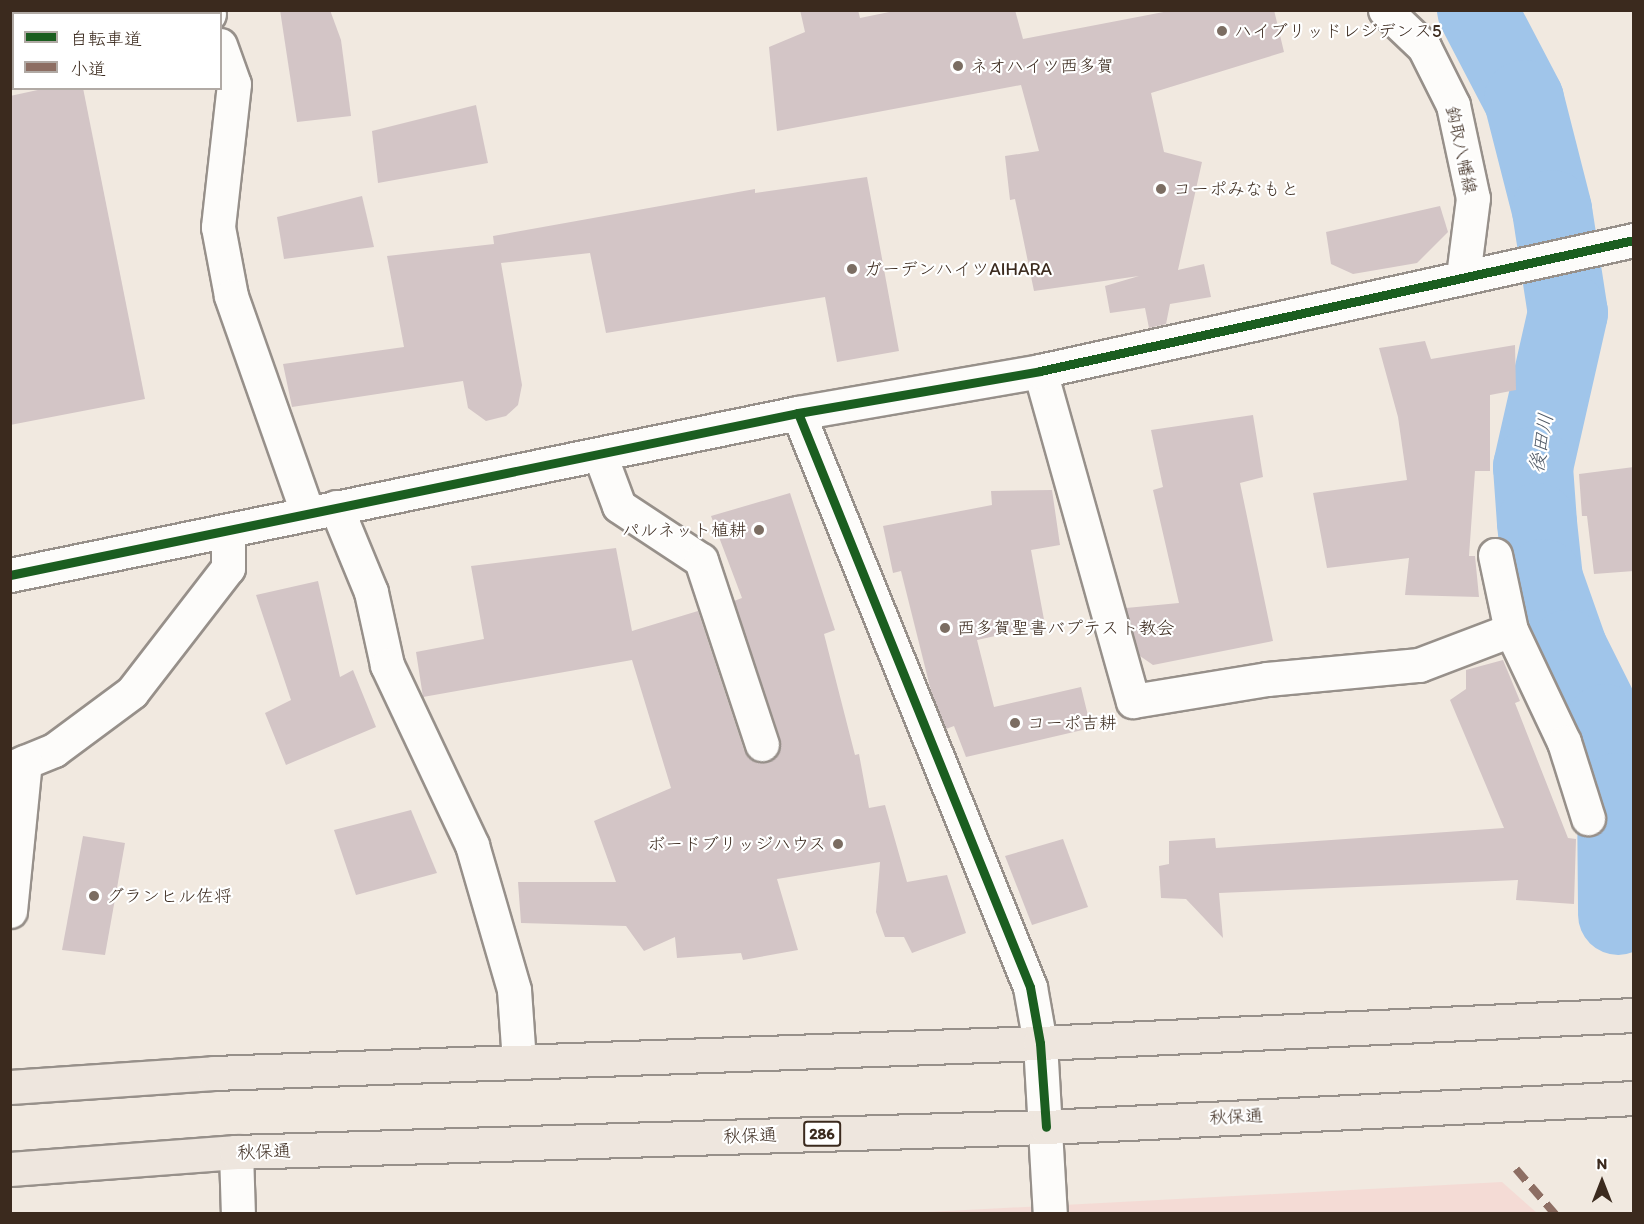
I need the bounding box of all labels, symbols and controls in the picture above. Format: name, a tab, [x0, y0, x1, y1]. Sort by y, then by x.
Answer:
legend	[12, 12, 222, 90]
place label: ハイブリッドレジデンス5	[1234, 20, 1441, 42]
marker: ハイブリッドレジデンス5	[1215, 24, 1229, 38]
text: 自転車道	[70, 28, 142, 50]
place label: ネオハイツ西多賀	[970, 55, 1114, 77]
text: 小道	[70, 58, 106, 80]
marker: ネオハイツ西多賀	[951, 59, 965, 73]
street label: 鈎取八幡線	[1441, 104, 1481, 196]
place label: コーポみなもと	[1173, 178, 1299, 200]
marker: コーポみなもと	[1154, 182, 1168, 196]
place label: ガーデンハイツAIHARA	[864, 258, 1053, 280]
marker: ガーデンハイツAIHARA	[845, 262, 859, 276]
water label: 後田川	[1524, 411, 1558, 475]
place label: パルネット植耕	[621, 519, 747, 541]
marker: パルネット植耕	[752, 523, 766, 537]
place label: 西多賀聖書バプテスト教会	[957, 617, 1173, 639]
marker: 西多賀聖書バプテスト教会	[938, 621, 952, 635]
place label: コーポ吉耕	[1027, 712, 1117, 734]
marker: コーポ吉耕	[1008, 716, 1022, 730]
place label: ボードブリッジハウス	[646, 833, 826, 855]
marker: ボードブリッジハウス	[831, 837, 845, 851]
place label: グランヒル佐将	[106, 885, 232, 907]
marker: グランヒル佐将	[87, 889, 101, 903]
street label: 秋保通	[1208, 1105, 1264, 1129]
road number: 286	[802, 1121, 842, 1147]
street label: 秋保通	[723, 1124, 777, 1148]
street label: 秋保通	[237, 1140, 291, 1164]
north arrow	[1572, 1152, 1632, 1212]
text: N	[1597, 1154, 1607, 1173]

